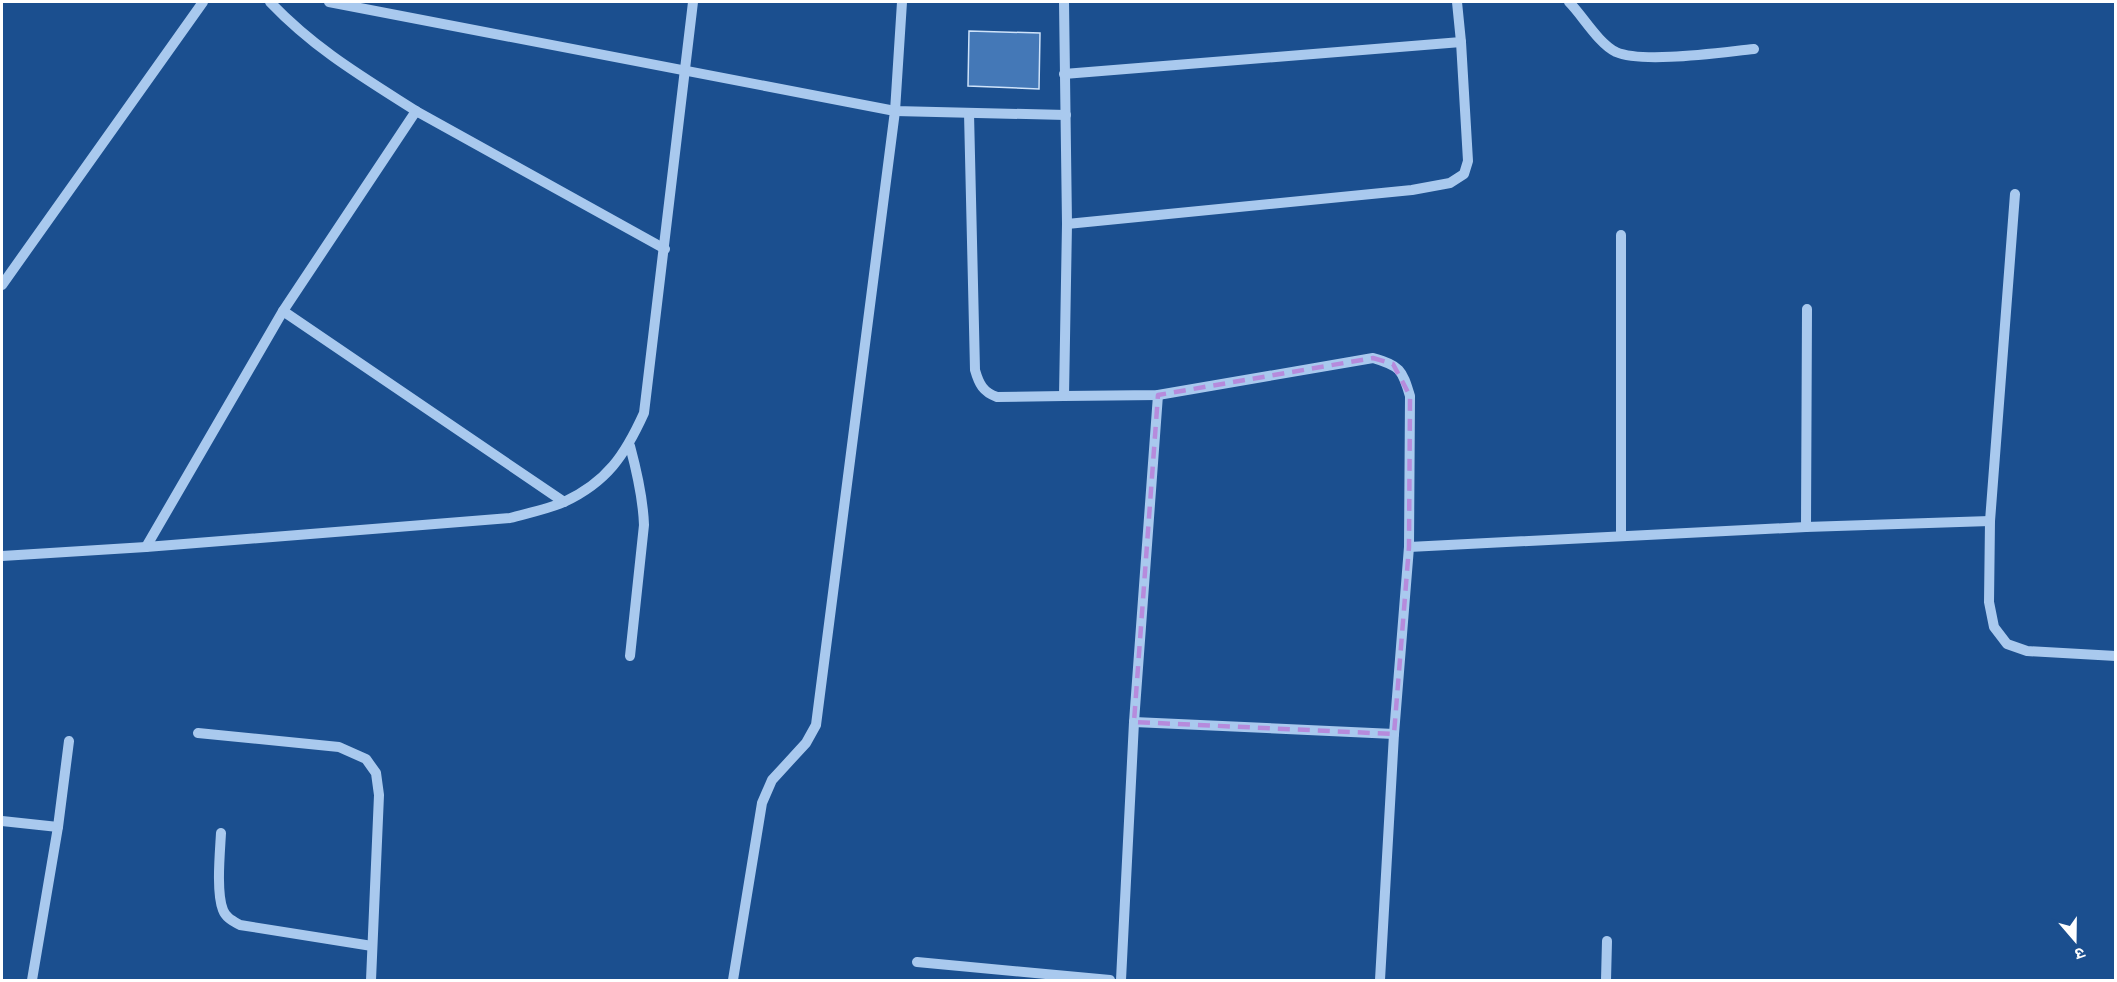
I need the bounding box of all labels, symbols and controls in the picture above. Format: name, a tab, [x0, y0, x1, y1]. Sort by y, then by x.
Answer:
north arrow	[2045, 910, 2105, 970]
text: उ	[2071, 942, 2088, 965]

